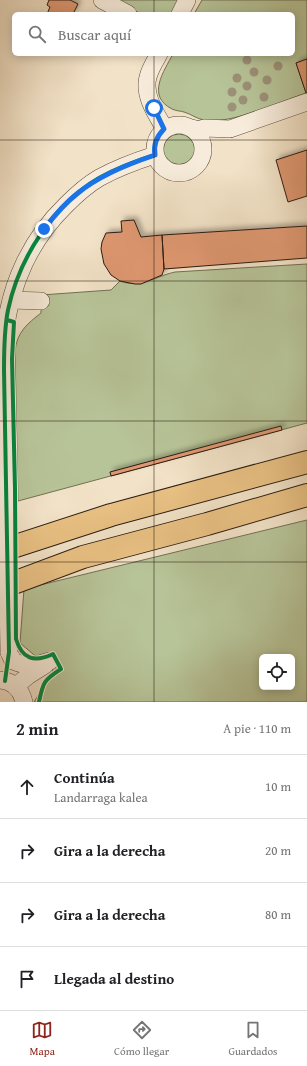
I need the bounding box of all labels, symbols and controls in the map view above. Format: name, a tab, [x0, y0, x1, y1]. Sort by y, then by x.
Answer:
search box	[12, 12, 295, 56]
icon: search	[26, 23, 48, 45]
text: Buscar aquí	[58, 24, 131, 45]
route start	[145, 99, 163, 117]
route end	[35, 220, 53, 238]
map controls	[259, 654, 295, 690]
button: locate	[259, 654, 295, 690]
text: 2 min	[16, 716, 58, 741]
text: A pie · 110 m	[223, 719, 291, 738]
text: Continúa	[54, 767, 115, 788]
icon: ahead	[16, 776, 38, 798]
text: 10 m	[265, 777, 291, 796]
text: Landarraga kalea	[54, 788, 148, 807]
icon: right	[16, 840, 38, 862]
text: Gira a la derecha	[54, 840, 165, 861]
text: 20 m	[265, 841, 291, 860]
icon: right	[16, 904, 38, 926]
text: Gira a la derecha	[54, 904, 165, 925]
text: 80 m	[265, 905, 291, 924]
icon: arrive	[16, 968, 38, 990]
text: Llegada al destino	[54, 968, 174, 989]
tab: Mapa	[30, 1019, 55, 1059]
tab: Cómo llegar	[114, 1019, 169, 1059]
tab: Guardados	[228, 1019, 277, 1059]

